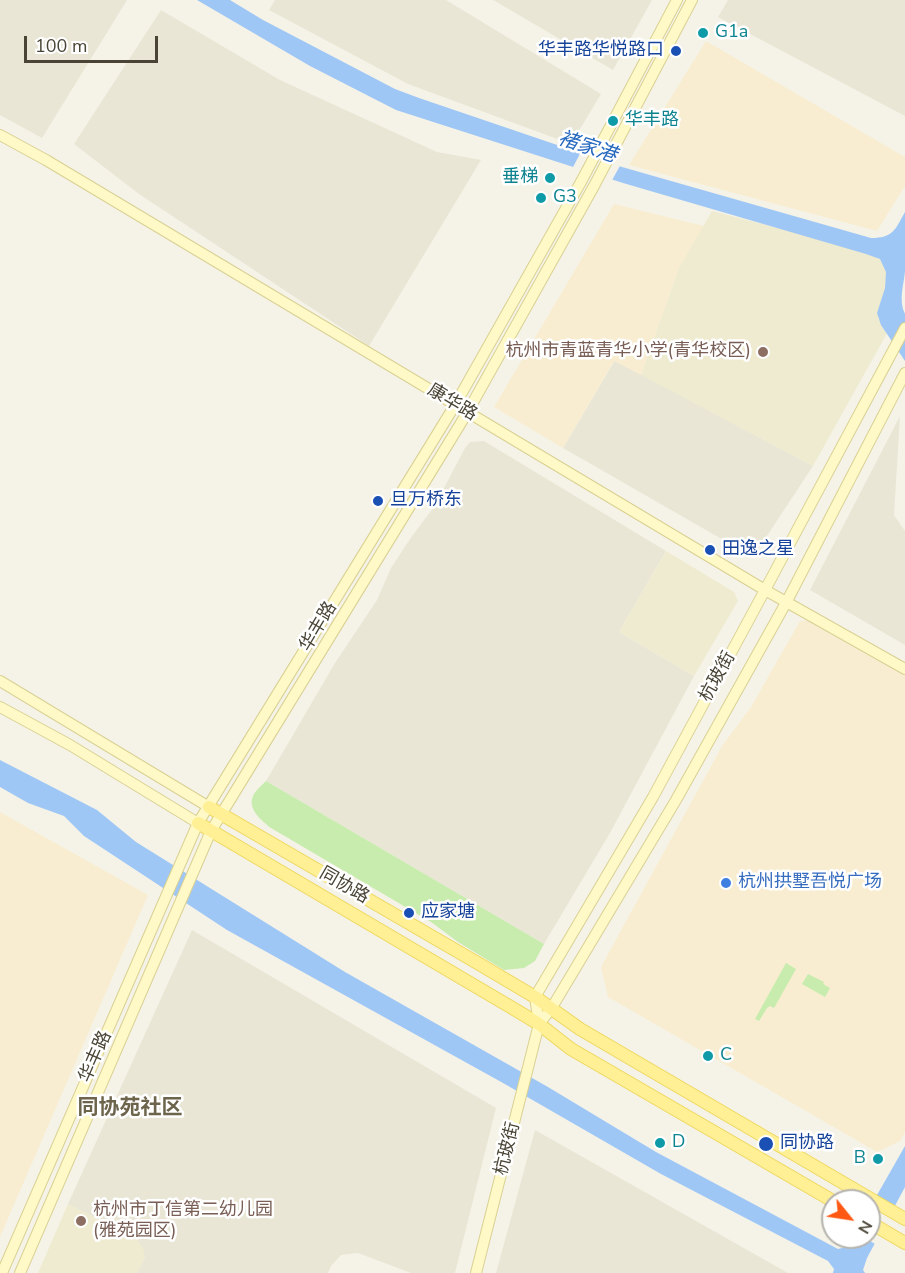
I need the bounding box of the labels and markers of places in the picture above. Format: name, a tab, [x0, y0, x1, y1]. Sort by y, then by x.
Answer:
place label: G1a	[715, 22, 748, 44]
marker: G1a	[696, 26, 710, 40]
place label: 华丰路华悦路口	[538, 40, 664, 62]
marker: 华丰路华悦路口	[669, 44, 683, 58]
place label: 华丰路	[625, 110, 679, 132]
marker: 华丰路	[606, 114, 620, 128]
place label: 垂梯	[502, 167, 538, 189]
marker: 垂梯	[543, 171, 557, 185]
place label: G3	[553, 187, 577, 209]
marker: G3	[534, 191, 548, 205]
place label: 杭州市青蓝青华小学(青华校区)	[506, 341, 751, 363]
marker: 杭州市青蓝青华小学(青华校区)	[756, 345, 770, 359]
place label: 旦万桥东	[390, 490, 462, 512]
marker: 旦万桥东	[371, 494, 385, 508]
place label: 田逸之星	[722, 539, 794, 561]
marker: 田逸之星	[703, 543, 717, 557]
place label: 杭州拱墅吾悦广场	[738, 872, 882, 894]
marker: 杭州拱墅吾悦广场	[719, 876, 733, 890]
place label: 应家塘	[421, 902, 475, 924]
marker: 应家塘	[402, 906, 416, 920]
place label: C	[720, 1045, 732, 1067]
marker: C	[701, 1049, 715, 1063]
place label: D	[672, 1132, 685, 1154]
place label: 同协路	[780, 1133, 834, 1155]
marker: 同协路	[757, 1135, 775, 1153]
marker: D	[653, 1136, 667, 1150]
place label: B	[854, 1148, 866, 1170]
marker: B	[871, 1152, 885, 1166]
place label: 杭州市丁信第二幼儿园 (雅苑园区)	[93, 1200, 273, 1242]
marker: 杭州市丁信第二幼儿园 (雅苑园区)	[74, 1214, 88, 1228]

